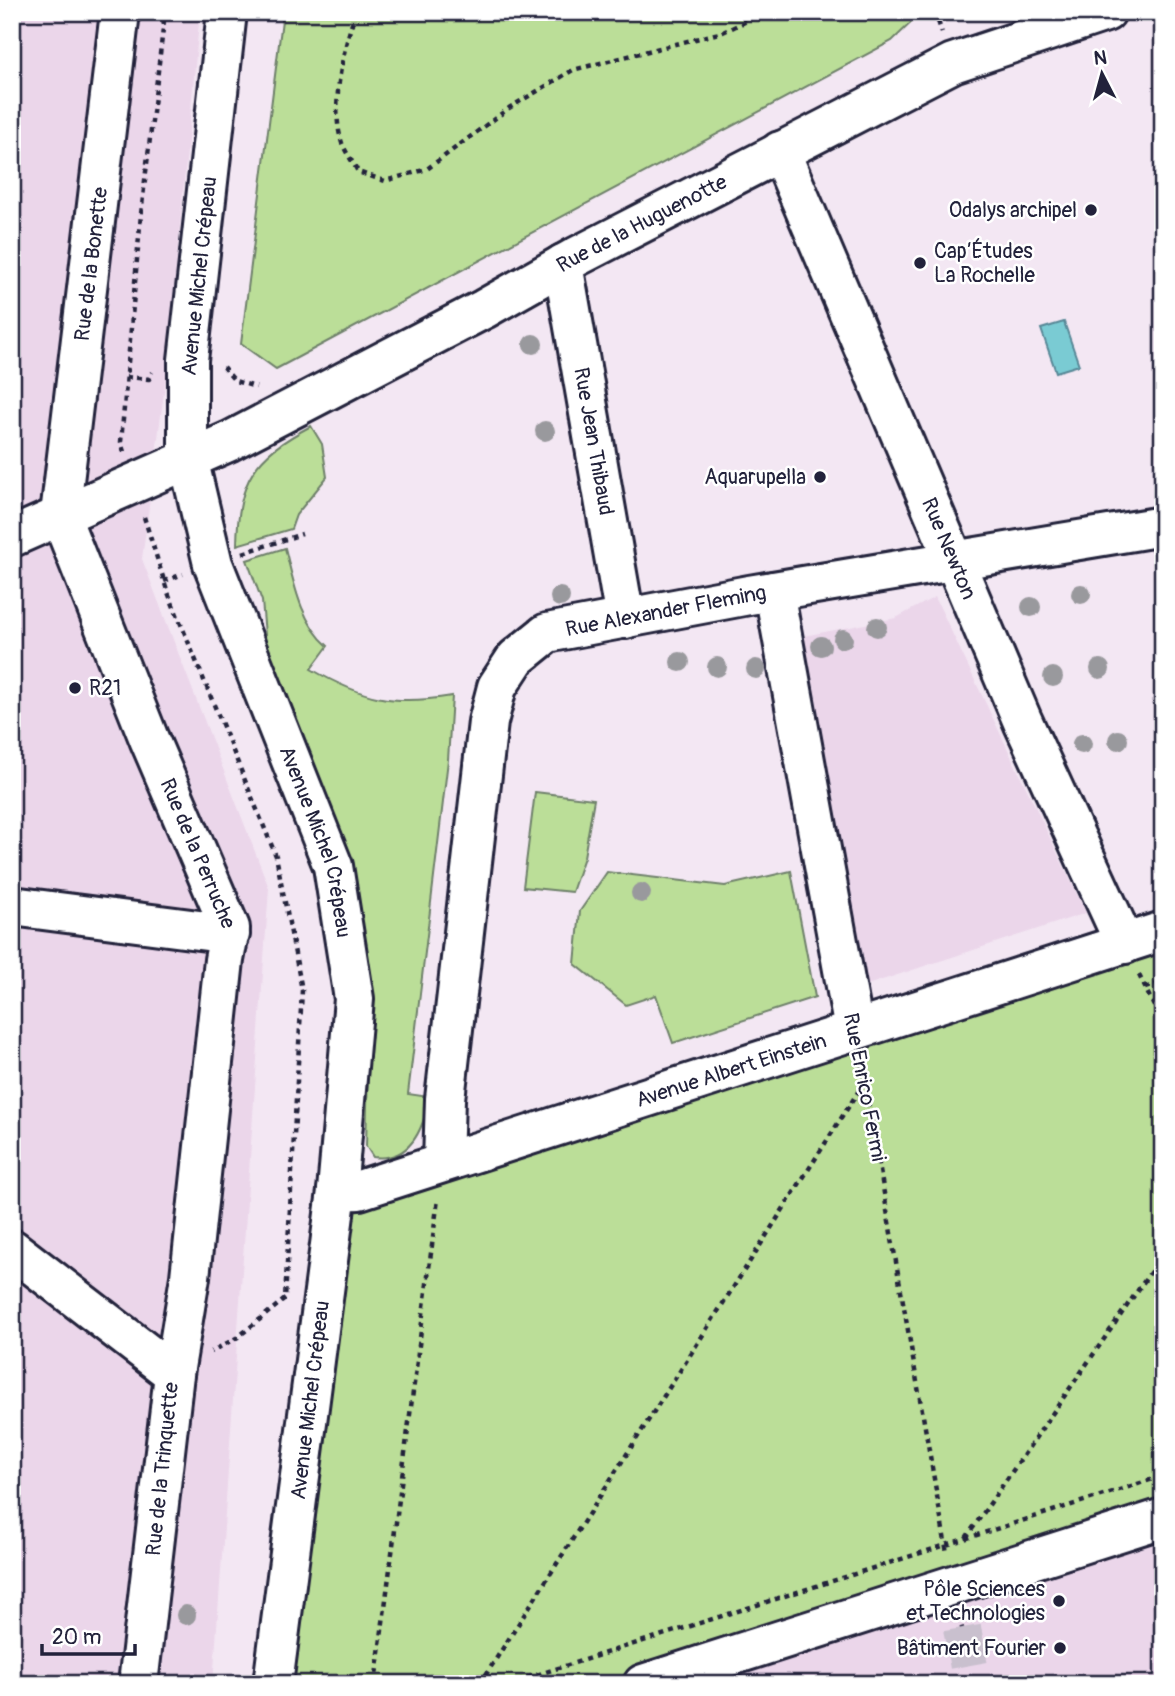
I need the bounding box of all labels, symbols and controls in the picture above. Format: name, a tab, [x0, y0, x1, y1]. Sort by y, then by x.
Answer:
north arrow	[1066, 38, 1136, 108]
text: N	[1093, 45, 1108, 71]
street label: Rue de la Huguenotte	[552, 168, 732, 279]
street label: Avenue Michel Crépeau	[176, 175, 223, 377]
street label: Rue de la Bonette	[69, 185, 114, 343]
place label: Odalys archipel	[949, 197, 1077, 224]
marker: Odalys archipel	[1083, 202, 1099, 218]
place label: Cap’Études La Rochelle	[934, 238, 1035, 289]
marker: Cap’Études La Rochelle	[912, 255, 928, 271]
street label: Rue Jean Thibaud	[567, 365, 620, 517]
place label: Aquarupella	[704, 464, 806, 491]
marker: Aquarupella	[812, 469, 828, 485]
street label: Rue Newton	[915, 494, 982, 604]
street label: Rue Alexander Fleming	[563, 579, 768, 643]
place label: R21	[89, 675, 121, 702]
marker: R21	[67, 680, 83, 696]
street label: Avenue Michel Crépeau	[273, 742, 357, 939]
street label: Rue de la Perruche	[153, 774, 242, 933]
street label: Rue Enrico Fermi	[837, 1011, 892, 1164]
street label: Avenue Albert Einstein	[633, 1027, 830, 1114]
street label: Avenue Michel Crépeau	[285, 1299, 336, 1501]
street label: Rue de la Trinquette	[140, 1380, 185, 1557]
place label: Pôle Sciences et Technologies	[906, 1576, 1046, 1627]
marker: Pôle Sciences et Technologies	[1051, 1593, 1067, 1609]
scale bar	[42, 1612, 135, 1656]
text: 20 m	[52, 1624, 101, 1651]
place label: Bâtiment Fourier	[897, 1635, 1046, 1662]
marker: Bâtiment Fourier	[1052, 1640, 1068, 1656]

